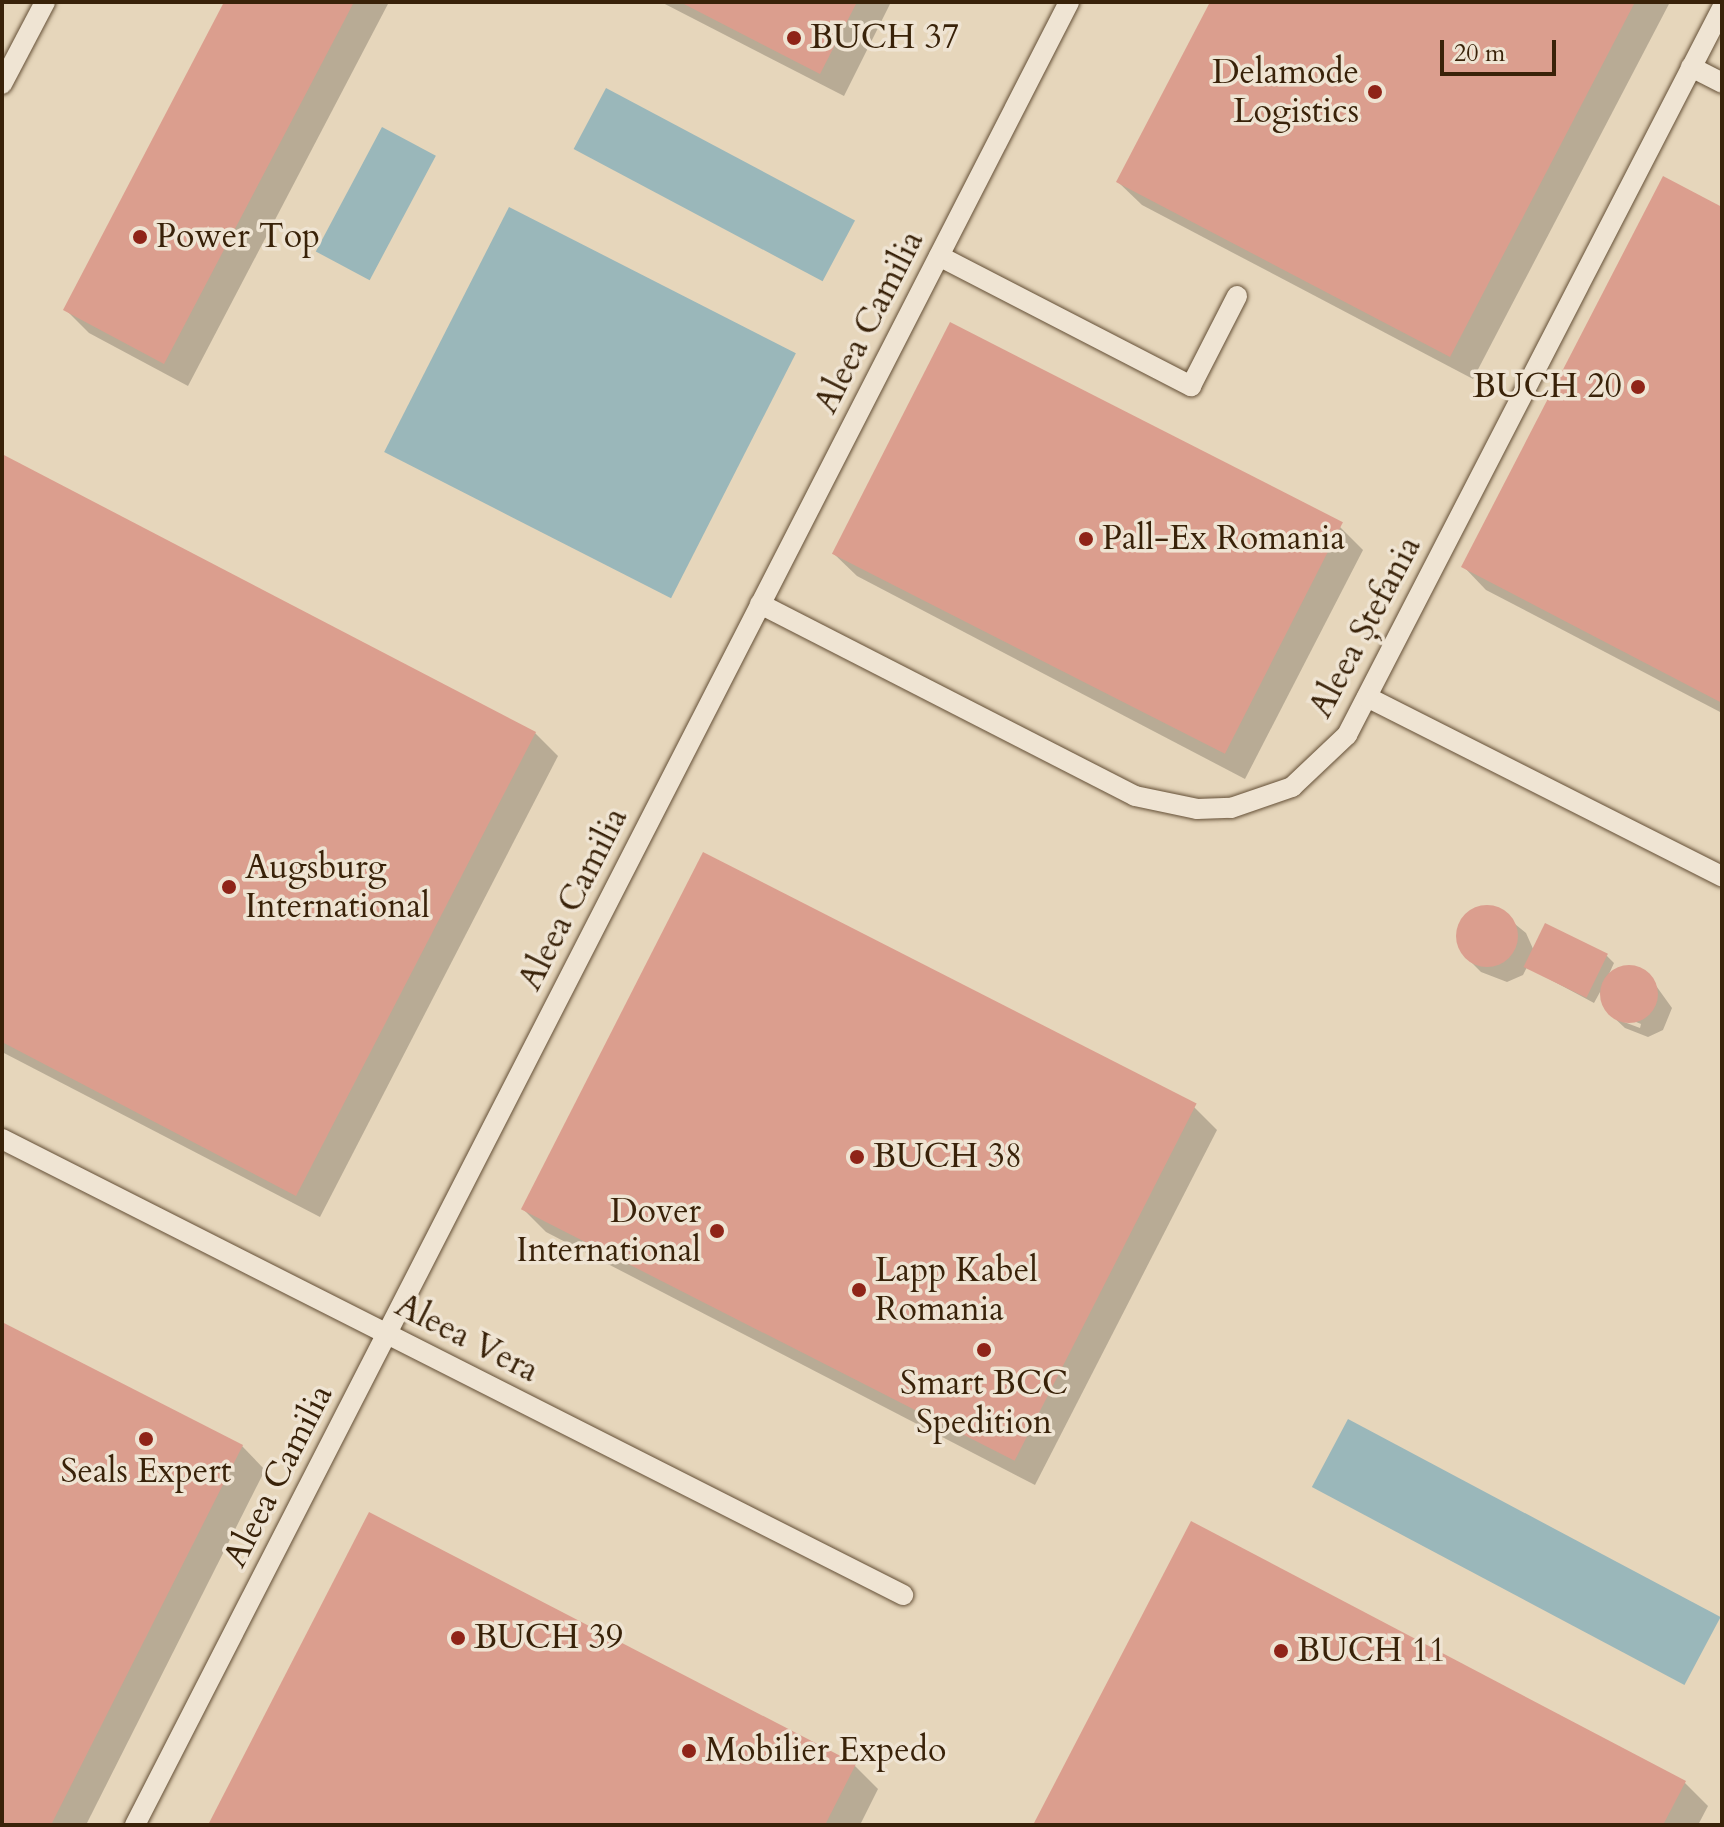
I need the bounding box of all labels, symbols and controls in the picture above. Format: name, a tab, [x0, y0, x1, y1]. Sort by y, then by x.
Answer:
place label: BUCH 37	[810, 18, 959, 58]
scale bar	[1444, 24, 1560, 74]
marker: BUCH 37	[785, 29, 803, 47]
text: 20 m	[1454, 37, 1505, 70]
place label: Delamode Logistics	[1212, 52, 1359, 132]
marker: Delamode Logistics	[1366, 83, 1384, 101]
place label: Power Top	[156, 217, 320, 257]
street label: Aleea Camilia	[806, 224, 932, 420]
marker: Power Top	[131, 228, 149, 246]
place label: BUCH 20	[1473, 367, 1622, 407]
marker: BUCH 20	[1629, 378, 1647, 396]
place label: Pall-Ex Romania	[1102, 519, 1345, 559]
street label: Aleea Ștefania	[1300, 529, 1430, 725]
marker: Pall-Ex Romania	[1077, 530, 1095, 548]
street label: Aleea Camilia	[510, 801, 636, 997]
place label: Augsburg International	[245, 847, 430, 926]
marker: Augsburg International	[220, 878, 238, 896]
place label: BUCH 38	[873, 1137, 1022, 1177]
marker: BUCH 38	[848, 1148, 866, 1166]
place label: Dover International	[516, 1191, 701, 1270]
marker: Dover International	[708, 1222, 726, 1240]
place label: Lapp Kabel Romania	[875, 1250, 1038, 1330]
marker: Lapp Kabel Romania	[850, 1281, 868, 1299]
street label: Aleea Vera	[389, 1285, 545, 1391]
marker: Smart BCC Spedition	[975, 1341, 993, 1359]
place label: Smart BCC Spedition	[900, 1363, 1068, 1442]
street label: Aleea Camilia	[215, 1378, 341, 1574]
marker: Seals Expert	[137, 1430, 155, 1448]
place label: Seals Expert	[61, 1452, 231, 1492]
place label: BUCH 39	[474, 1618, 623, 1658]
marker: BUCH 39	[449, 1629, 467, 1647]
place label: BUCH 11	[1297, 1631, 1446, 1671]
marker: BUCH 11	[1272, 1642, 1290, 1660]
place label: Mobilier Expedo	[705, 1731, 946, 1771]
marker: Mobilier Expedo	[680, 1742, 698, 1760]

